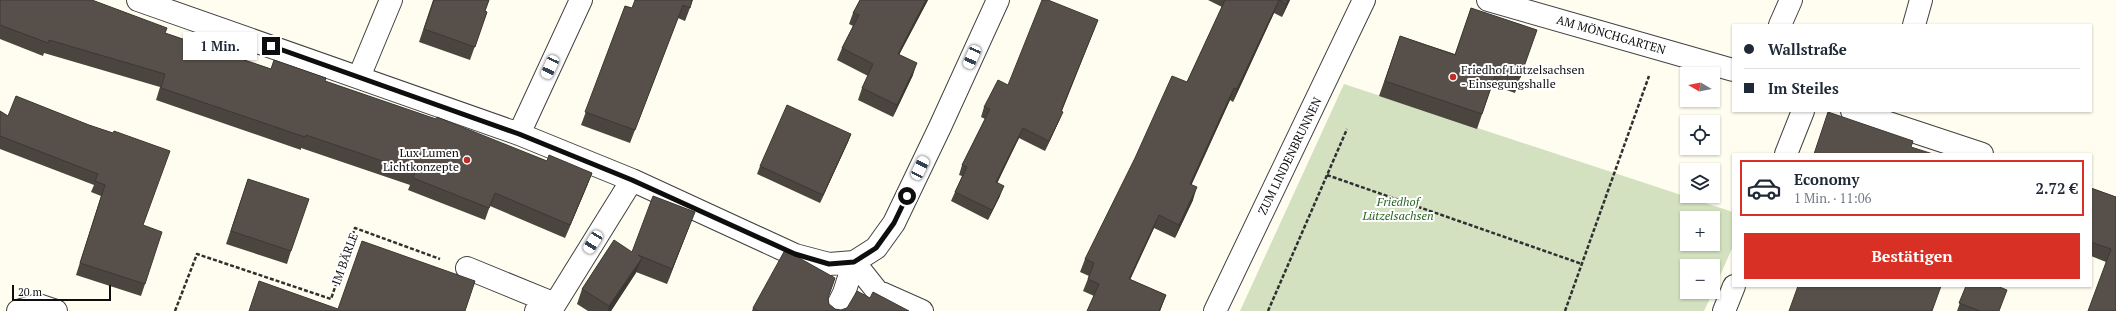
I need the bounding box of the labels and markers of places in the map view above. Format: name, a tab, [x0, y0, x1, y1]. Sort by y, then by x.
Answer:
place label: Friedhof Lützelsachsen - Einsegungshalle	[1461, 62, 1585, 91]
marker: Friedhof Lützelsachsen - Einsegungshalle	[1448, 72, 1458, 82]
place label: Lux Lumen Lichtkonzepte	[383, 145, 459, 174]
marker: Lux Lumen Lichtkonzepte	[462, 155, 472, 165]

